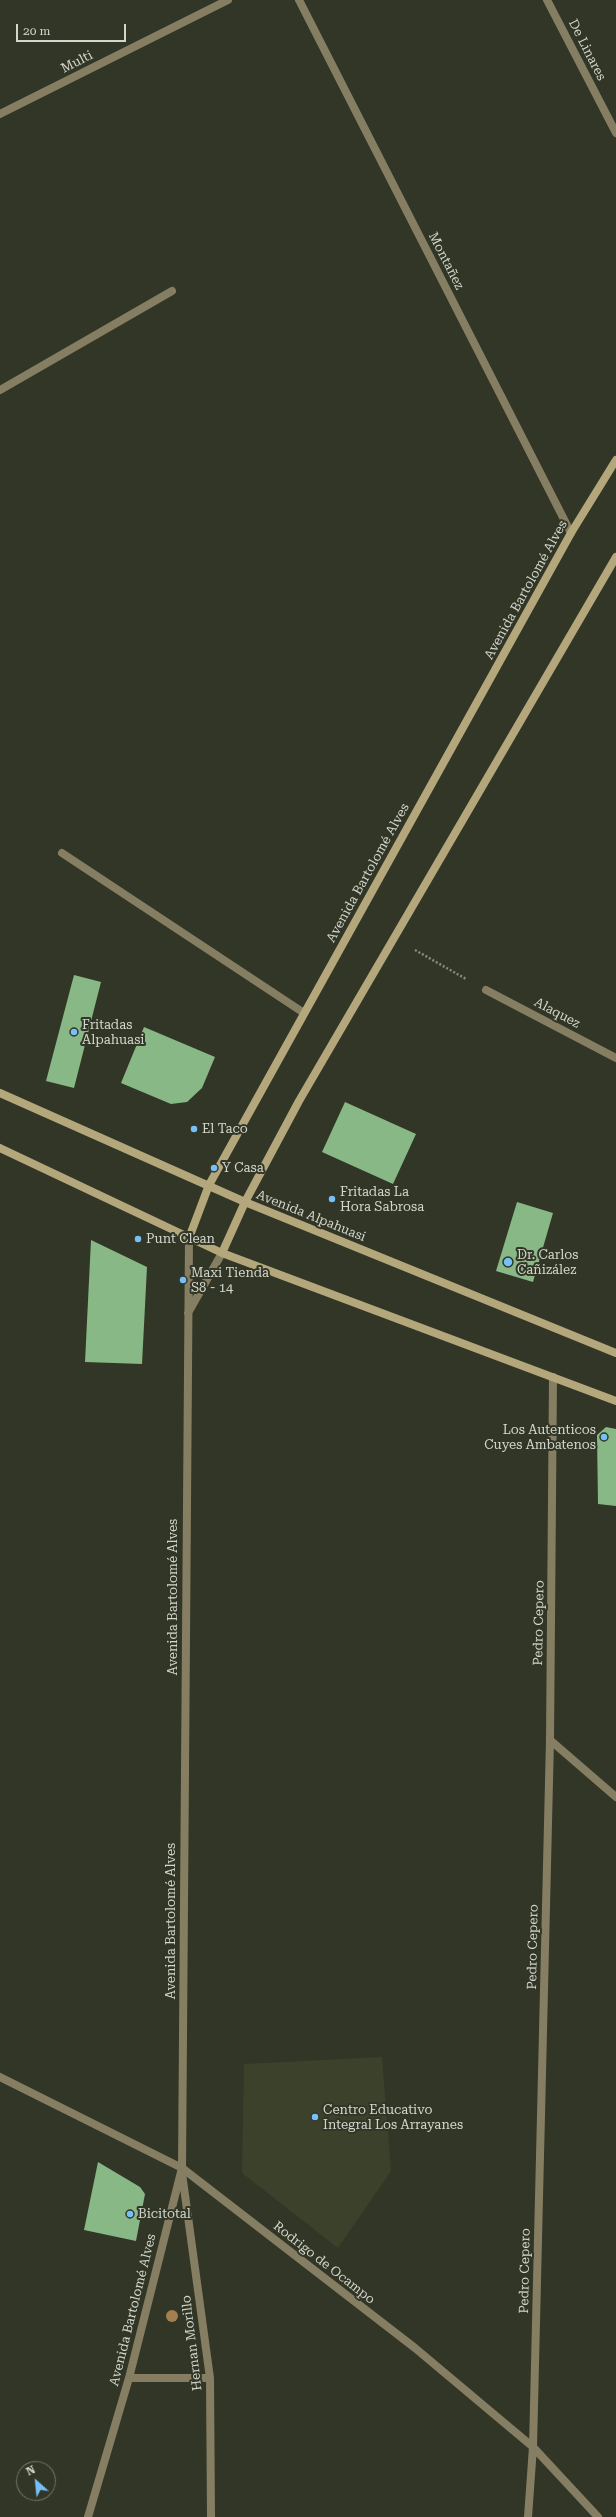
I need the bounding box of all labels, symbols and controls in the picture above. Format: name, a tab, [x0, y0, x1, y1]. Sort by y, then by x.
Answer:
scale bar	[18, 16, 128, 42]
street label: De Linares	[565, 17, 609, 83]
text: 20 m	[23, 24, 50, 38]
street label: Multi	[59, 47, 95, 77]
street label: Montañez	[425, 230, 467, 292]
street label: Avenida Bartolomé Alves	[481, 518, 571, 662]
street label: Avenida Bartolomé Alves	[323, 801, 413, 945]
street label: Alaquez	[531, 994, 583, 1032]
place label: Fritadas Alpahuasi	[82, 1017, 144, 1048]
marker: Fritadas Alpahuasi	[69, 1027, 79, 1037]
place label: El Taco	[202, 1121, 248, 1137]
marker: El Taco	[189, 1124, 199, 1134]
place label: Y Casa	[222, 1160, 264, 1176]
marker: Y Casa	[209, 1163, 219, 1173]
place label: Fritadas La Hora Sabrosa	[340, 1184, 424, 1215]
street label: Avenida Alpahuasi	[254, 1187, 368, 1245]
marker: Fritadas La Hora Sabrosa	[327, 1194, 337, 1204]
place label: Punt Clean	[146, 1231, 215, 1247]
marker: Punt Clean	[133, 1234, 143, 1244]
place label: Dr. Carlos Cañizález	[517, 1247, 578, 1278]
marker: Dr. Carlos Cañizález	[502, 1256, 514, 1268]
place label: Maxi Tienda S8 - 14	[191, 1265, 269, 1296]
marker: Maxi Tienda S8 - 14	[178, 1275, 188, 1285]
place label: Los Autenticos Cuyes Ambatenos	[484, 1422, 596, 1453]
marker: Los Autenticos Cuyes Ambatenos	[599, 1432, 609, 1442]
street label: Avenida Bartolomé Alves	[165, 1519, 181, 1675]
street label: Pedro Cepero	[530, 1580, 548, 1666]
street label: Avenida Bartolomé Alves	[163, 1843, 179, 1999]
street label: Pedro Cepero	[524, 1904, 542, 1990]
place label: Centro Educativo Integral Los Arrayanes	[323, 2102, 463, 2133]
marker: Centro Educativo Integral Los Arrayanes	[310, 2112, 320, 2122]
place label: Bicitotal	[138, 2206, 191, 2222]
marker: Bicitotal	[125, 2209, 135, 2219]
street label: Rodrigo de Ocampo	[270, 2218, 378, 2308]
street label: Pedro Cepero	[516, 2228, 534, 2314]
street label: Avenida Bartolomé Alves	[107, 2232, 159, 2388]
street label: Hernan Morillo	[178, 2294, 206, 2392]
north arrow	[16, 2461, 56, 2501]
text: N	[24, 2463, 38, 2478]

